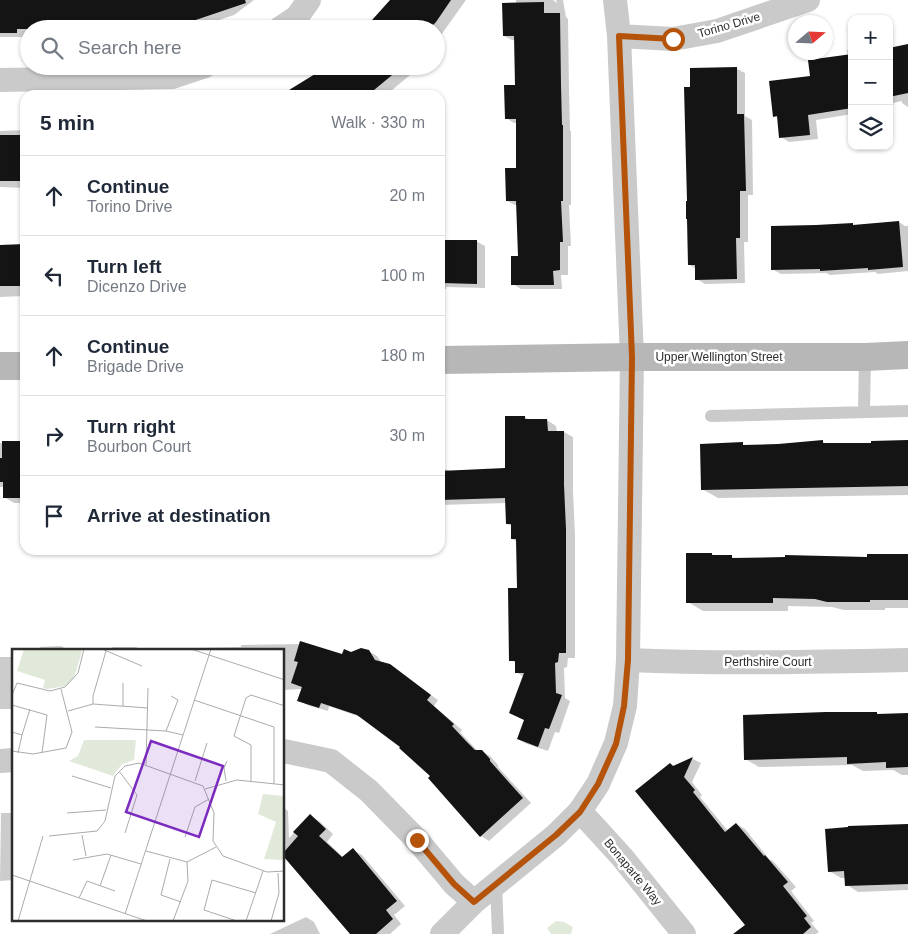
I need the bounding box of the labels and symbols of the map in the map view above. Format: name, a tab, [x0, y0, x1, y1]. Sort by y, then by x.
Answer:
street label: Torino Drive	[696, 9, 762, 41]
north arrow	[788, 15, 833, 60]
route start	[662, 28, 685, 51]
street label: Upper Wellington Street	[655, 350, 783, 364]
inset map	[12, 649, 285, 922]
street label: Perthshire Court	[724, 655, 812, 669]
route end	[406, 829, 429, 852]
street label: Bonaparte Way	[601, 836, 665, 908]

